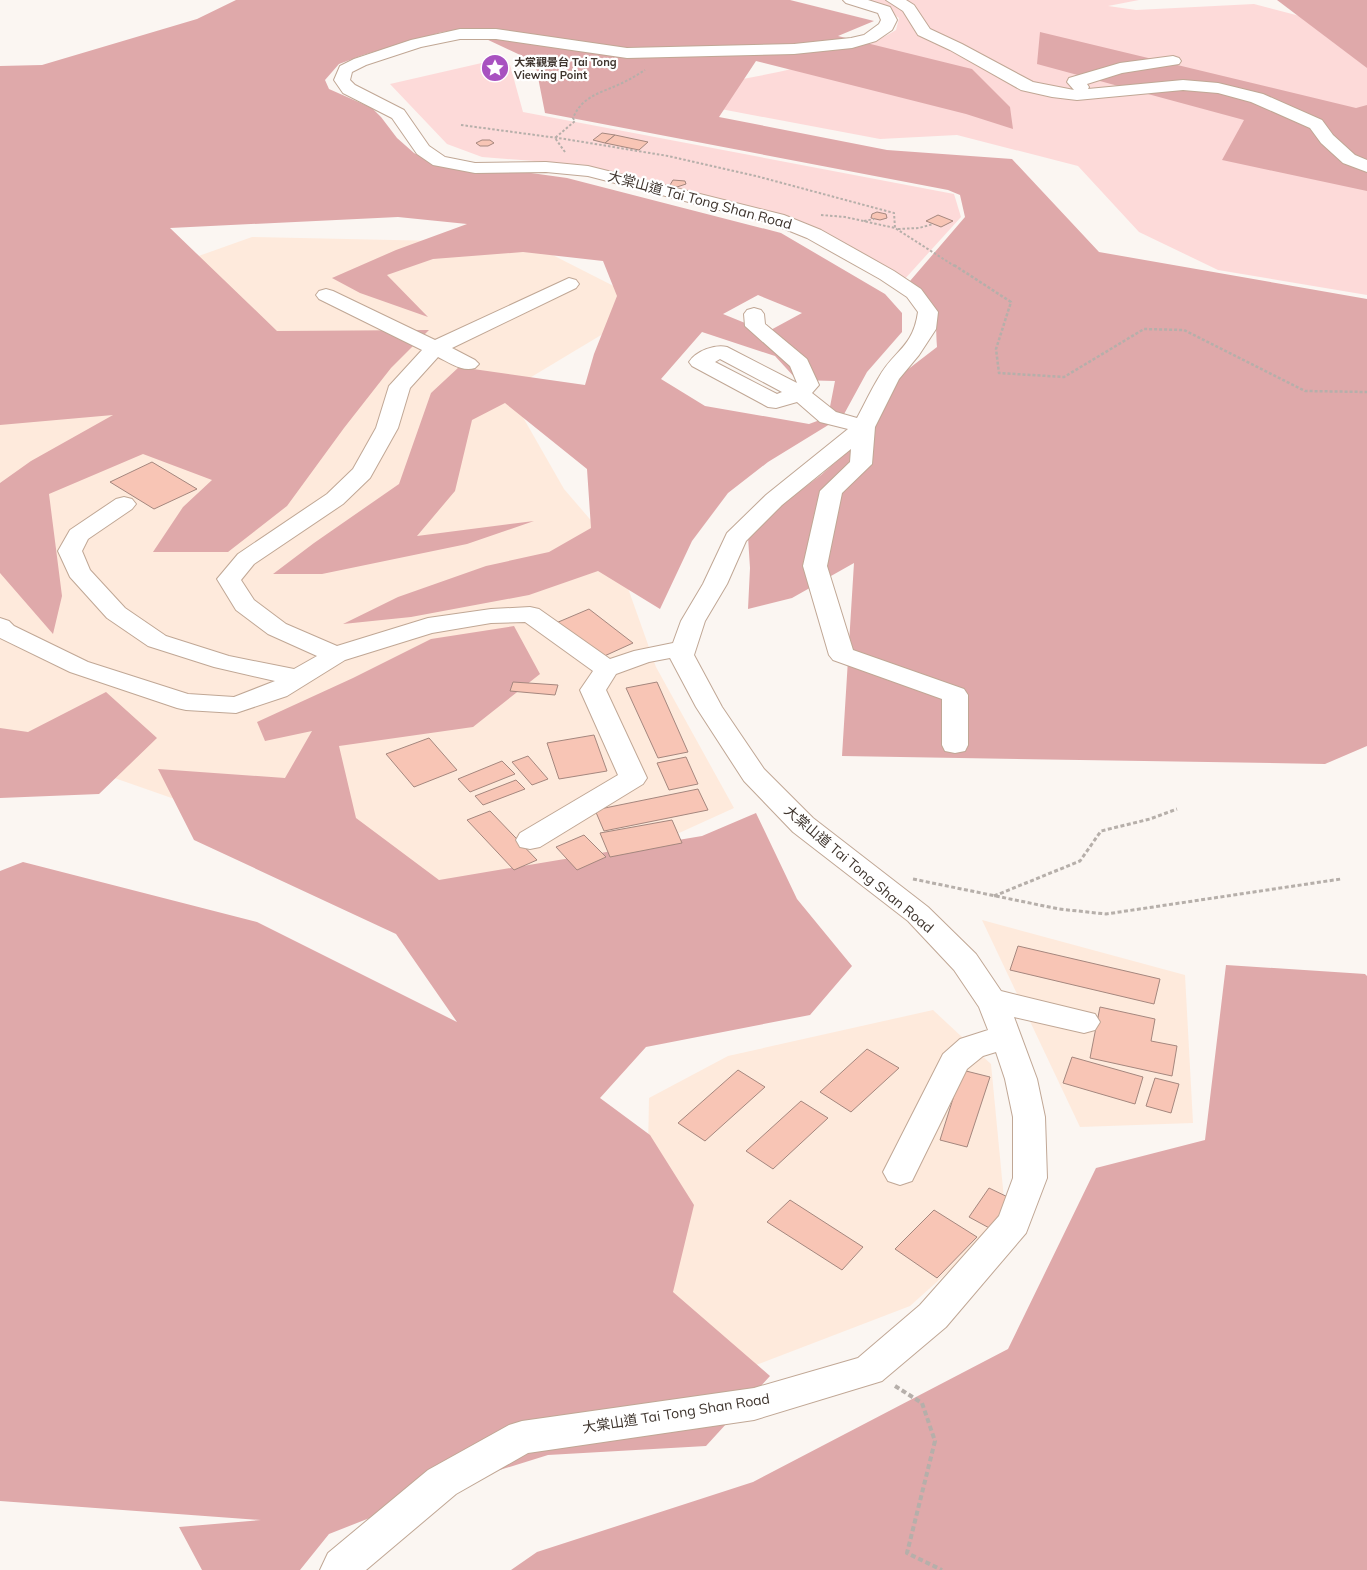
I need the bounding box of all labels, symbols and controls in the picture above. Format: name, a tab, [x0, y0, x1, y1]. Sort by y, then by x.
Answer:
place icon: 大棠觀景台 Tai Tong Viewing Point	[480, 53, 510, 83]
place label: 大棠觀景台 Tai Tong Viewing Point	[513, 55, 617, 82]
street label: 大棠山道 Tai Tong Shan Road	[606, 167, 794, 233]
street label: 大棠山道 Tai Tong Shan Road	[781, 801, 937, 937]
street label: 大棠山道 Tai Tong Shan Road	[581, 1389, 771, 1437]

